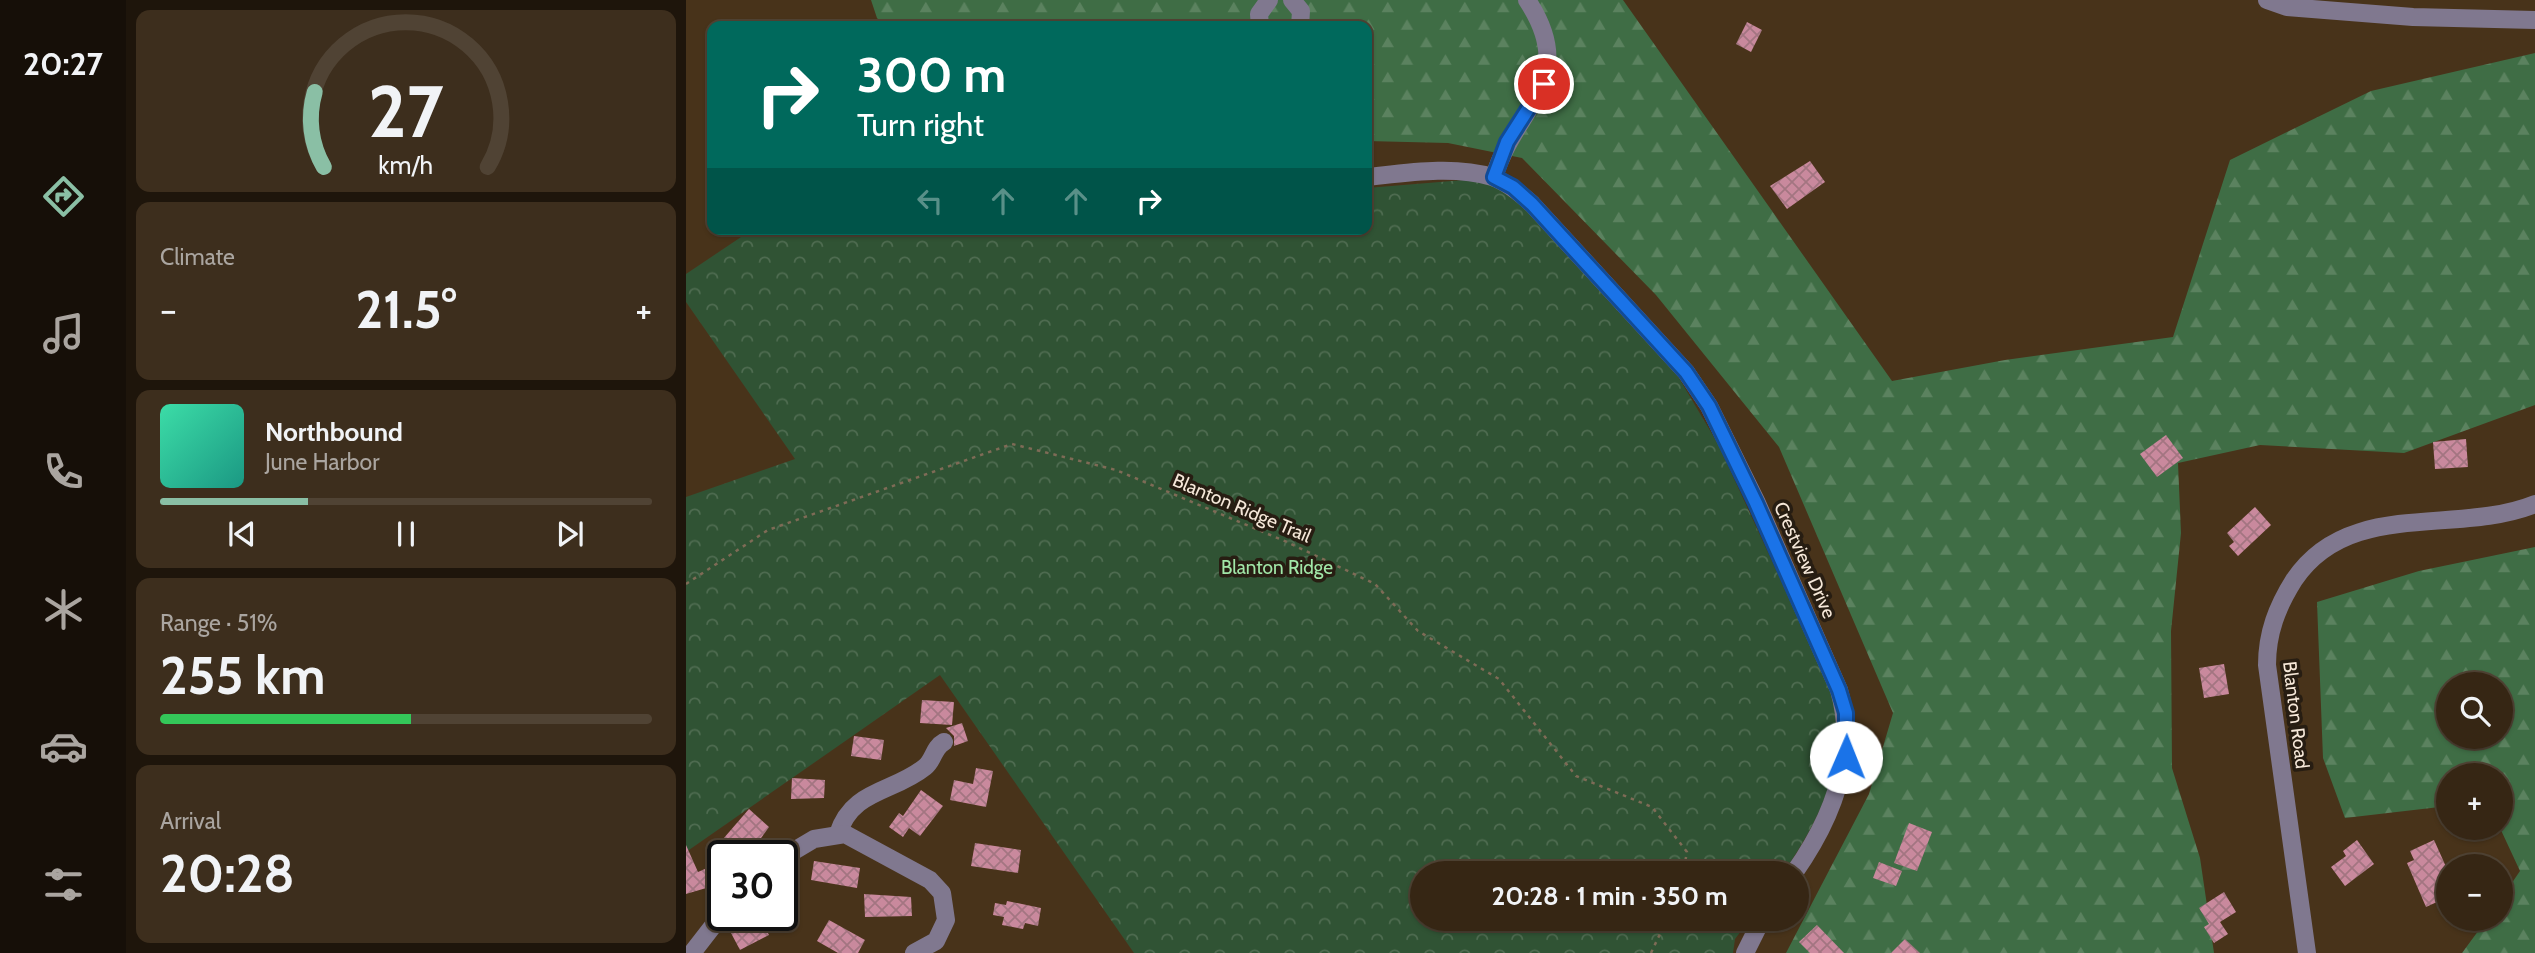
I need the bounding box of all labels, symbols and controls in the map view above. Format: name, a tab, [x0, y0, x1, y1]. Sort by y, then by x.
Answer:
text: 20:27	[23, 44, 103, 83]
text: 300 m	[857, 45, 1006, 104]
icon: right	[742, 49, 833, 140]
pin	[1514, 54, 1574, 114]
icon: arrive	[1525, 65, 1563, 103]
text: 27	[368, 67, 444, 155]
text: Turn right	[857, 105, 984, 144]
text: km/h	[379, 150, 433, 180]
icon: directions	[39, 172, 88, 221]
icon: left	[911, 182, 949, 220]
icon: ahead	[984, 182, 1022, 220]
icon: ahead	[1057, 182, 1095, 220]
icon: right	[1130, 182, 1168, 220]
text: Climate	[160, 243, 235, 271]
text: 21.5°	[355, 278, 457, 341]
text: −	[160, 286, 177, 333]
text: +	[635, 286, 652, 333]
icon: music	[39, 309, 88, 358]
text: Northbound	[265, 416, 403, 448]
icon: phone	[39, 447, 88, 496]
text: June Harbor	[265, 448, 379, 476]
street label: Blanton Ridge Trail	[1169, 468, 1315, 548]
street label: Crestview Drive	[1769, 498, 1841, 622]
icon: previous	[223, 515, 261, 553]
icon: pause	[387, 515, 425, 553]
icon: next	[551, 515, 589, 553]
park label: Blanton Ridge	[1221, 556, 1333, 579]
icon: climate	[39, 585, 88, 634]
text: Range · 51%	[160, 609, 277, 637]
text: 255 km	[160, 644, 325, 707]
street label: Blanton Road	[2278, 660, 2314, 770]
map controls	[2436, 672, 2513, 931]
button: search	[2436, 672, 2513, 749]
position arrow	[1809, 720, 1883, 794]
icon: car	[39, 722, 88, 771]
button: +	[2436, 763, 2513, 840]
text: Arrival	[160, 807, 221, 835]
speed limit sign: 30	[707, 840, 798, 931]
text: 20:28	[160, 842, 295, 905]
button: −	[2436, 854, 2513, 931]
icon: filters	[39, 860, 88, 909]
text: 20:28 · 1 min · 350 m	[1491, 880, 1728, 912]

